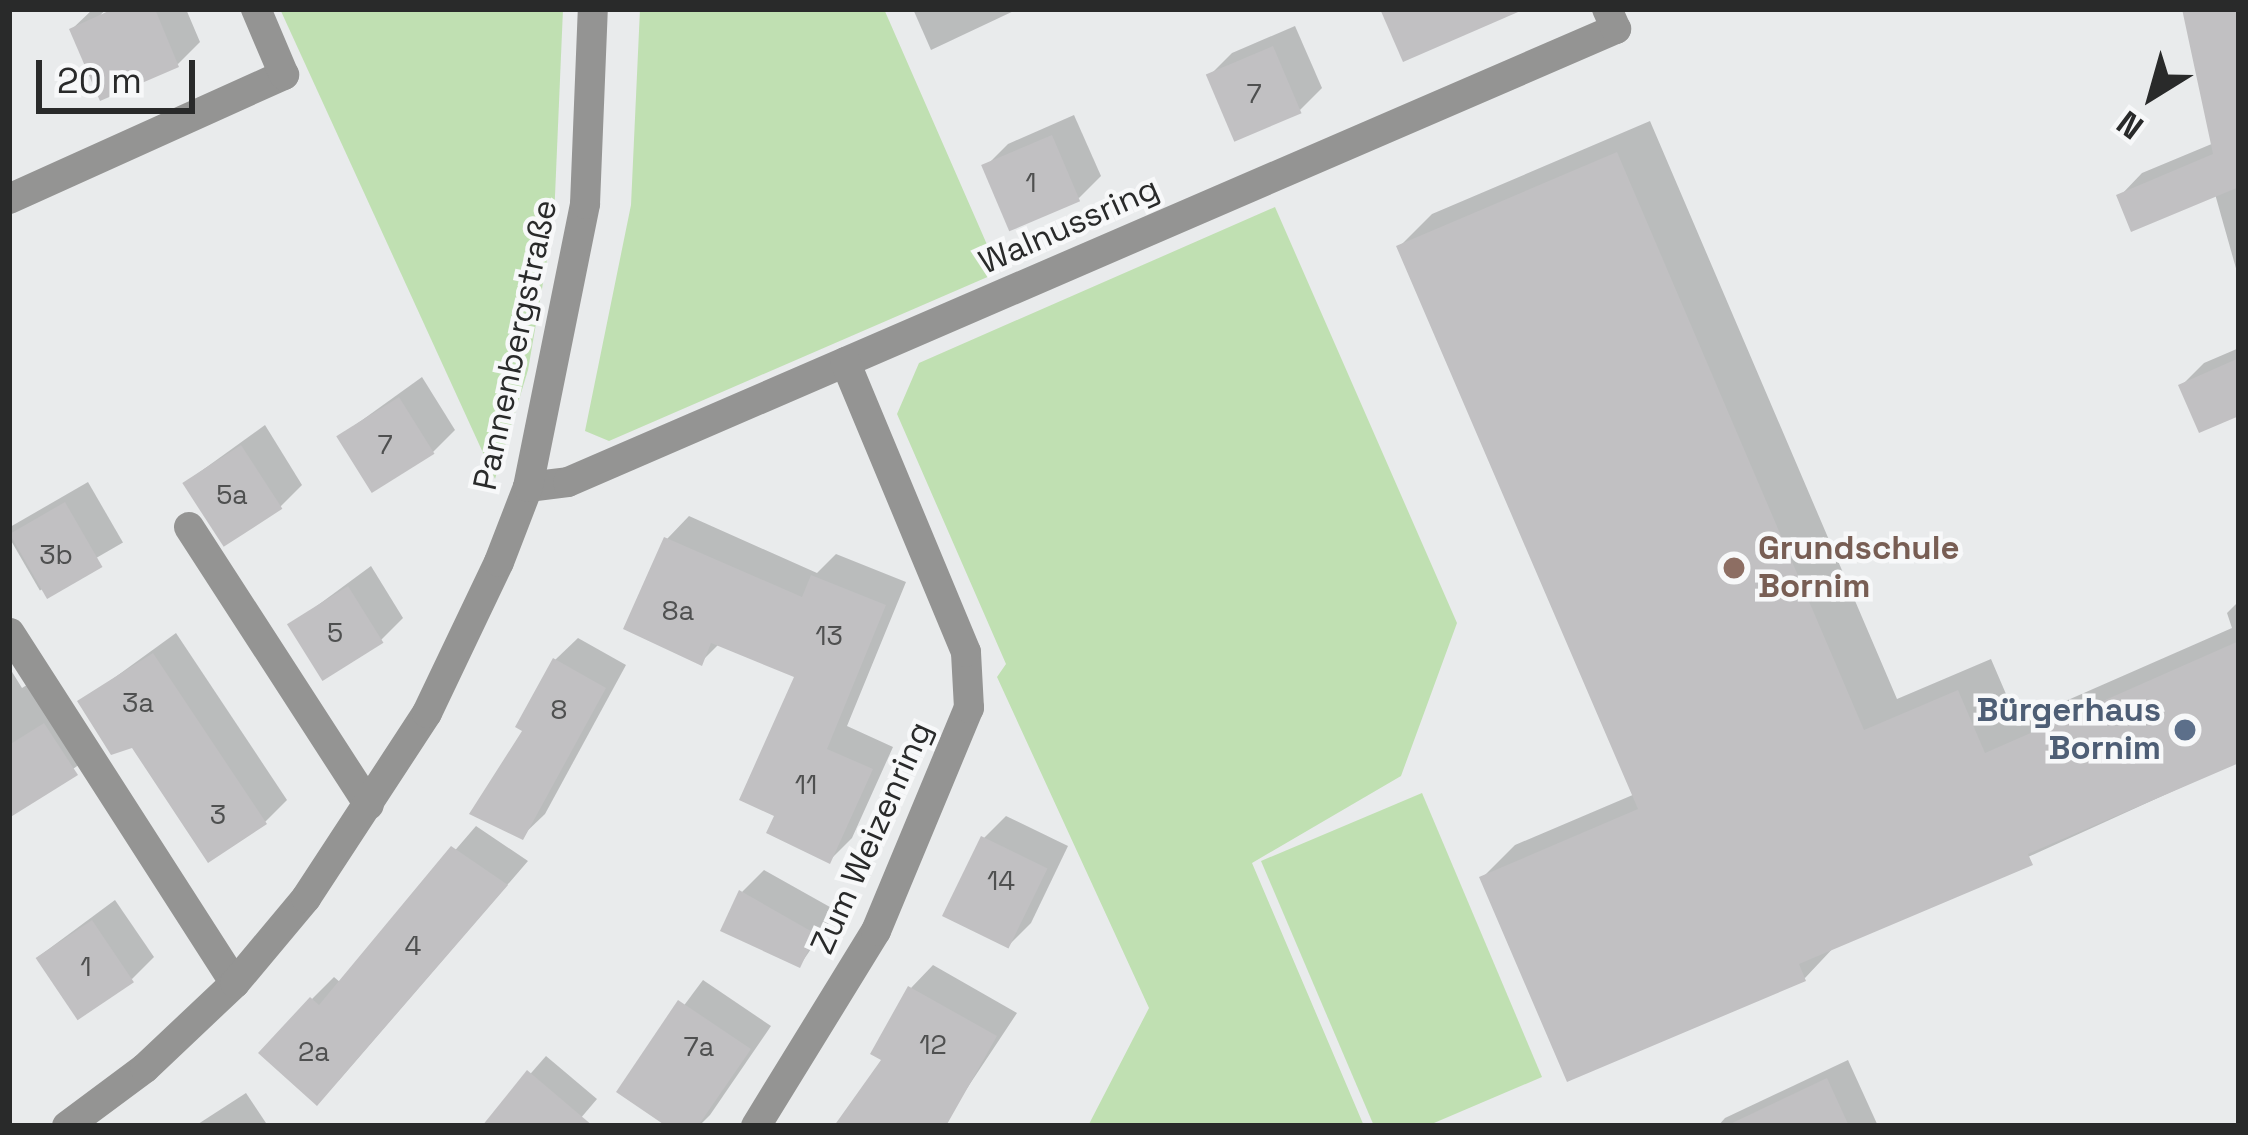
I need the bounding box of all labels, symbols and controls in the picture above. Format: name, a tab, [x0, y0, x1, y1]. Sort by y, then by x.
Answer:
scale bar	[42, 36, 201, 110]
north arrow	[2092, 36, 2212, 156]
text: 20 m	[57, 58, 142, 104]
house number: 7	[1246, 78, 1262, 110]
text: N	[2109, 101, 2152, 148]
house number: 1	[1025, 167, 1037, 199]
street label: Walnussring	[973, 169, 1165, 283]
street label: Pannenbergstraße	[466, 196, 566, 494]
house number: 7	[377, 429, 393, 461]
house number: 5a	[216, 479, 248, 511]
place label: Grundschule Bornim	[1758, 529, 1959, 607]
house number: 3b	[39, 539, 73, 571]
marker: Grundschule Bornim	[1721, 555, 1747, 581]
house number: 8a	[662, 595, 694, 627]
house number: 5	[327, 617, 343, 649]
house number: 13	[815, 620, 843, 652]
house number: 3a	[122, 687, 154, 719]
place label: Bürgerhaus Bornim	[1977, 691, 2161, 769]
house number: 8	[551, 694, 567, 726]
street label: Zum Weizenring	[803, 716, 941, 960]
marker: Bürgerhaus Bornim	[2172, 717, 2198, 743]
house number: 11	[795, 769, 817, 801]
house number: 3	[210, 799, 226, 831]
house number: 14	[987, 865, 1015, 897]
house number: 4	[405, 930, 421, 962]
house number: 1	[80, 951, 92, 983]
house number: 12	[919, 1029, 947, 1061]
house number: 7a	[684, 1031, 714, 1063]
house number: 2a	[298, 1036, 330, 1068]

